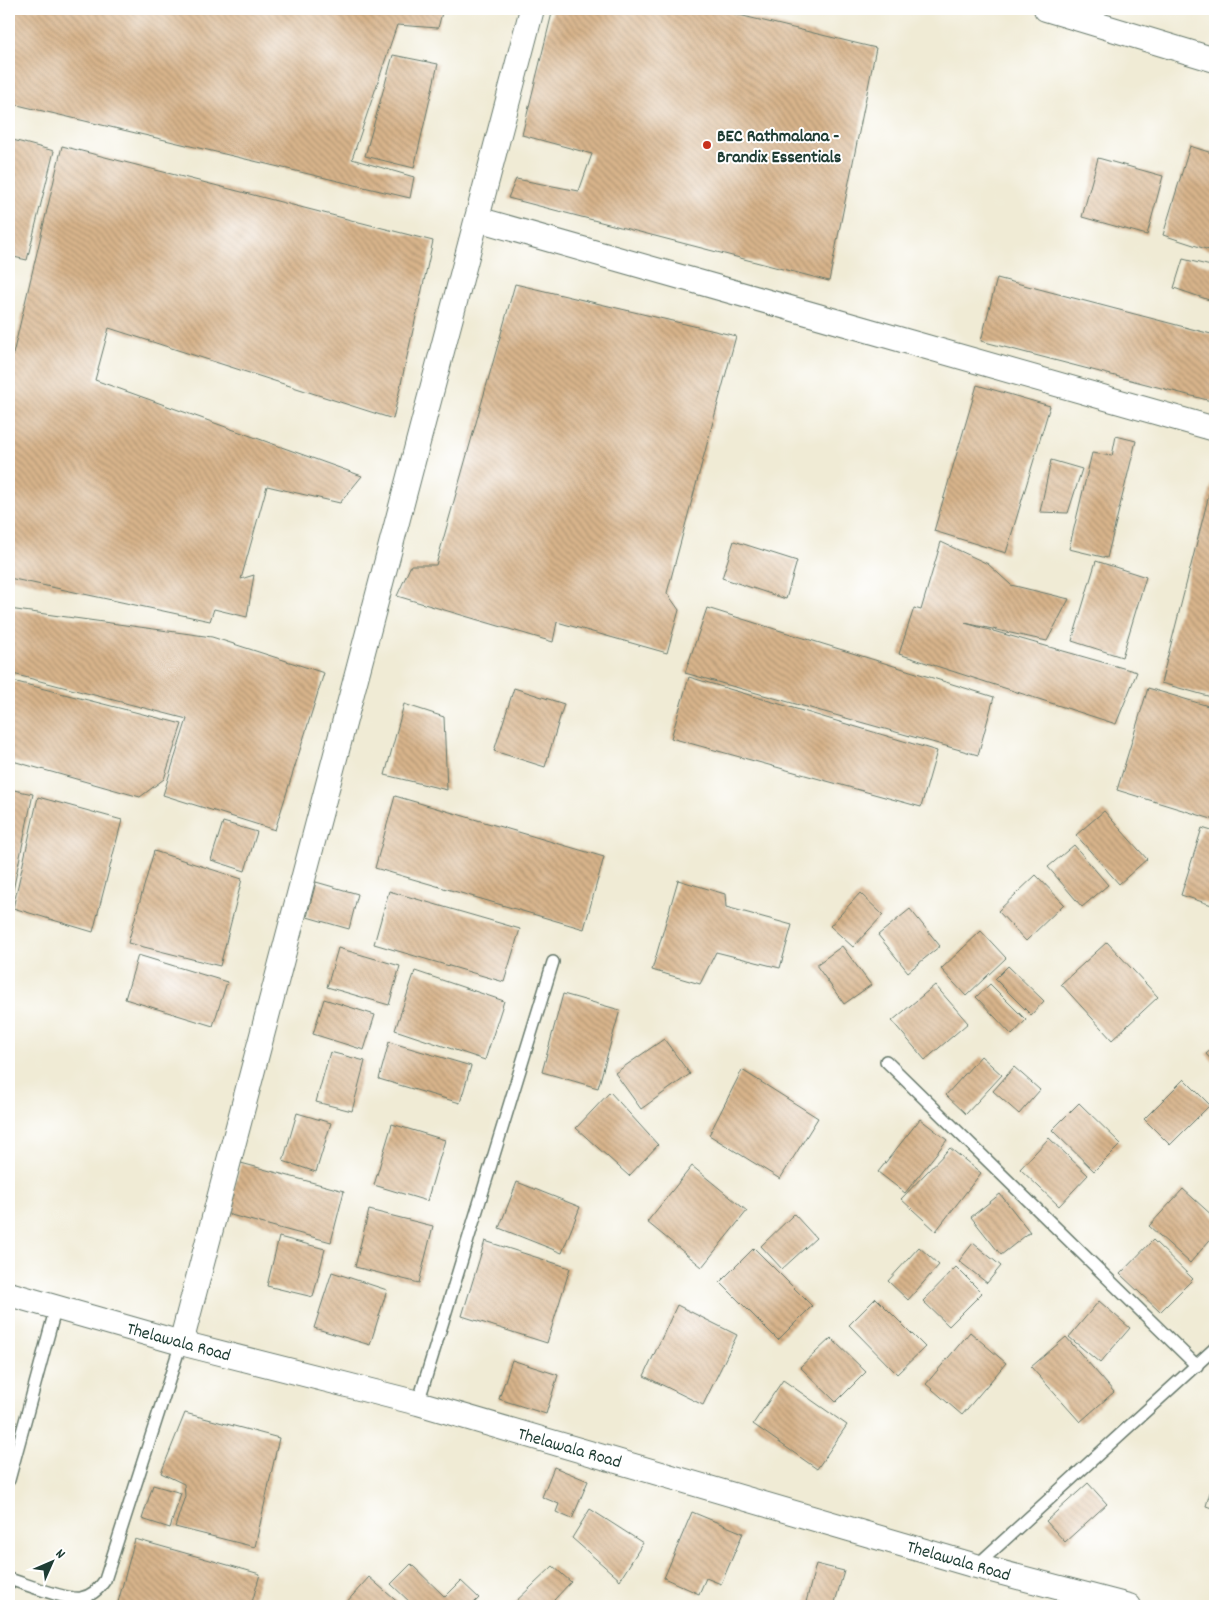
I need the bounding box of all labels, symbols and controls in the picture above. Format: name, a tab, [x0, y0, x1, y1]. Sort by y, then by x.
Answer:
place label: BEC Rathmalana - Brandix Essentials	[717, 125, 842, 171]
marker: BEC Rathmalana - Brandix Essentials	[701, 139, 713, 151]
street label: Thelawala Road	[124, 1318, 233, 1369]
street label: Thelawala Road	[515, 1423, 624, 1476]
street label: Thelawala Road	[904, 1536, 1013, 1589]
north arrow	[28, 1538, 78, 1588]
text: N	[50, 1545, 69, 1564]

